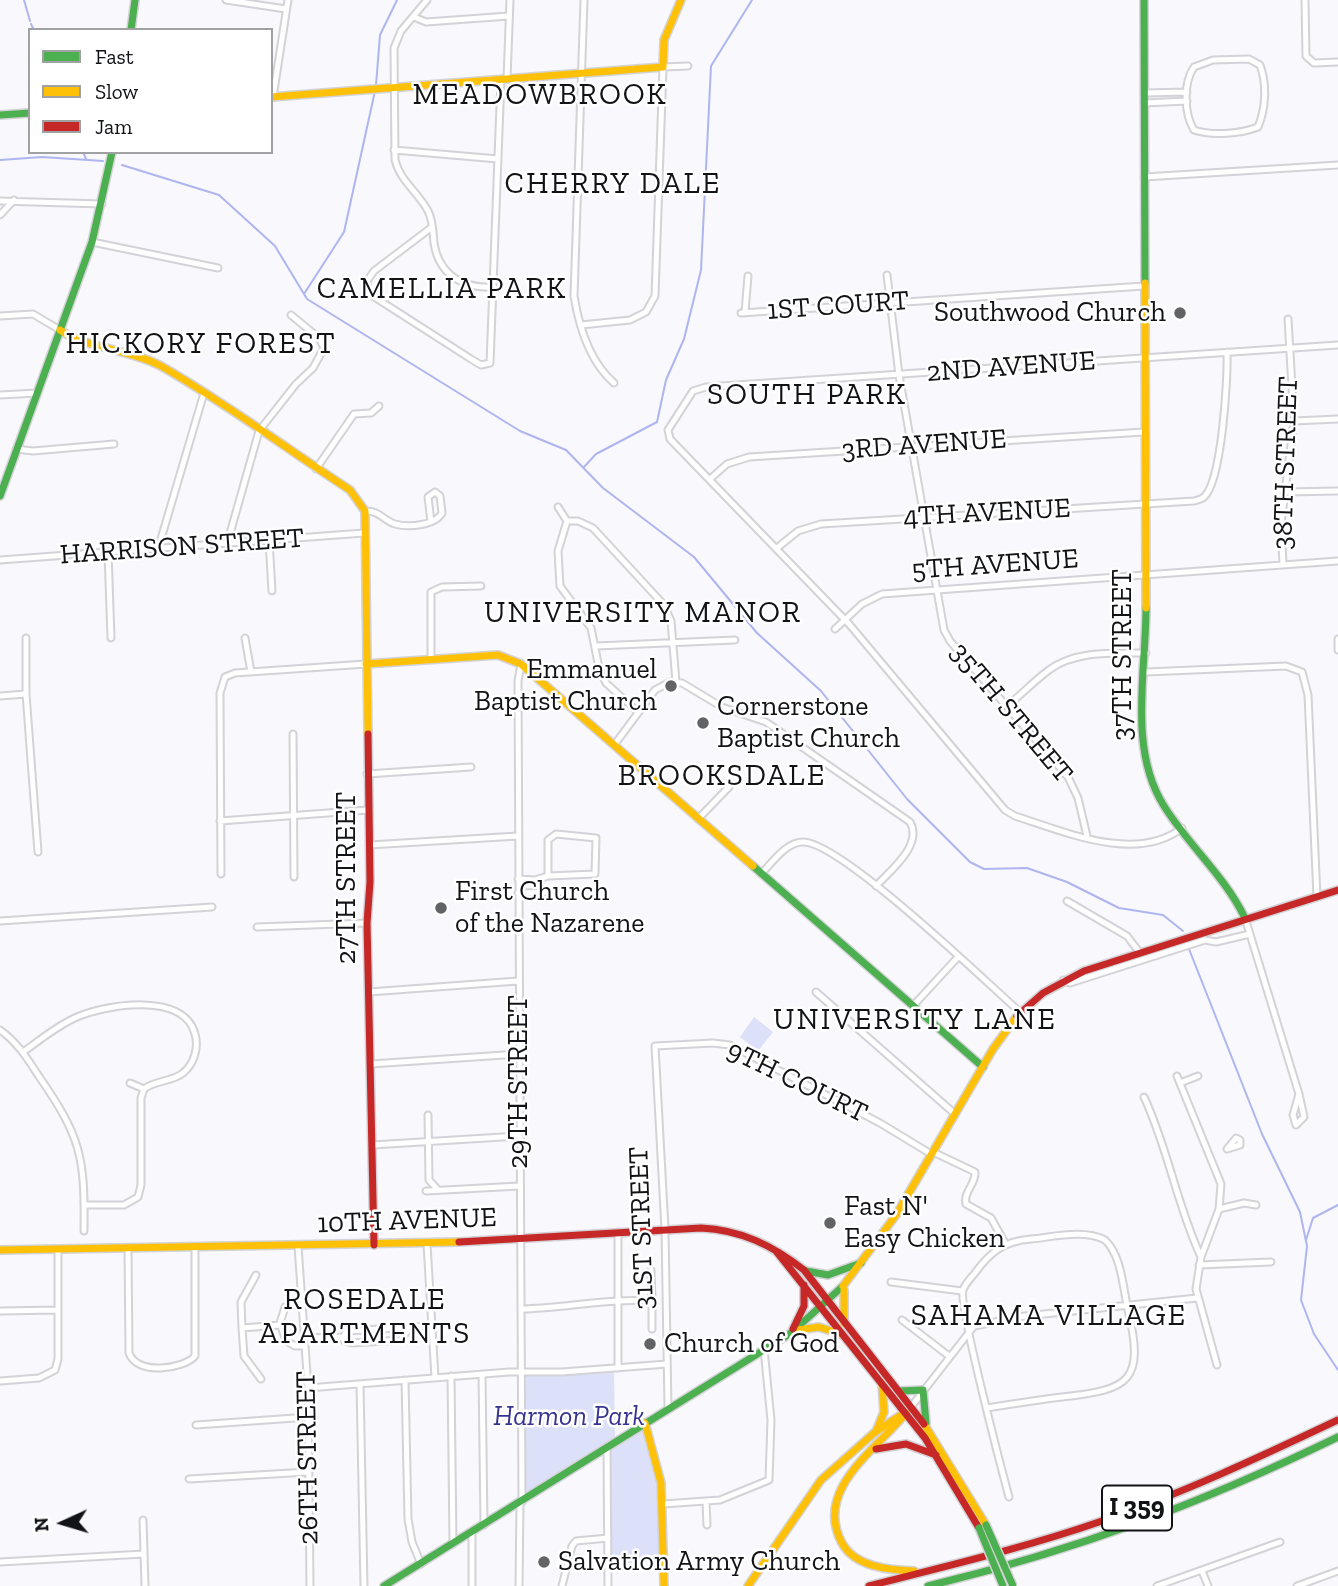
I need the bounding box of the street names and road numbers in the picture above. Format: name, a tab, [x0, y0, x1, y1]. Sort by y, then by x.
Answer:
street label: 1ST COURT	[766, 284, 910, 328]
street label: 2ND AVENUE	[925, 344, 1097, 390]
street label: 38TH STREET	[1266, 376, 1306, 550]
street label: 3RD AVENUE	[840, 422, 1008, 468]
street label: 4TH AVENUE	[902, 492, 1072, 534]
street label: HARRISON STREET	[59, 522, 305, 572]
street label: 5TH AVENUE	[910, 542, 1080, 588]
street label: 37TH STREET	[1106, 569, 1140, 741]
street label: 35TH STREET	[943, 636, 1079, 790]
street label: 27TH STREET	[330, 792, 364, 964]
street label: 29TH STREET	[502, 995, 536, 1169]
street label: 9TH COURT	[721, 1034, 873, 1130]
street label: 31ST STREET	[622, 1146, 662, 1310]
street label: 10TH AVENUE	[317, 1201, 497, 1241]
street label: 26TH STREET	[290, 1371, 326, 1545]
road number: I 359	[1102, 1485, 1172, 1530]

